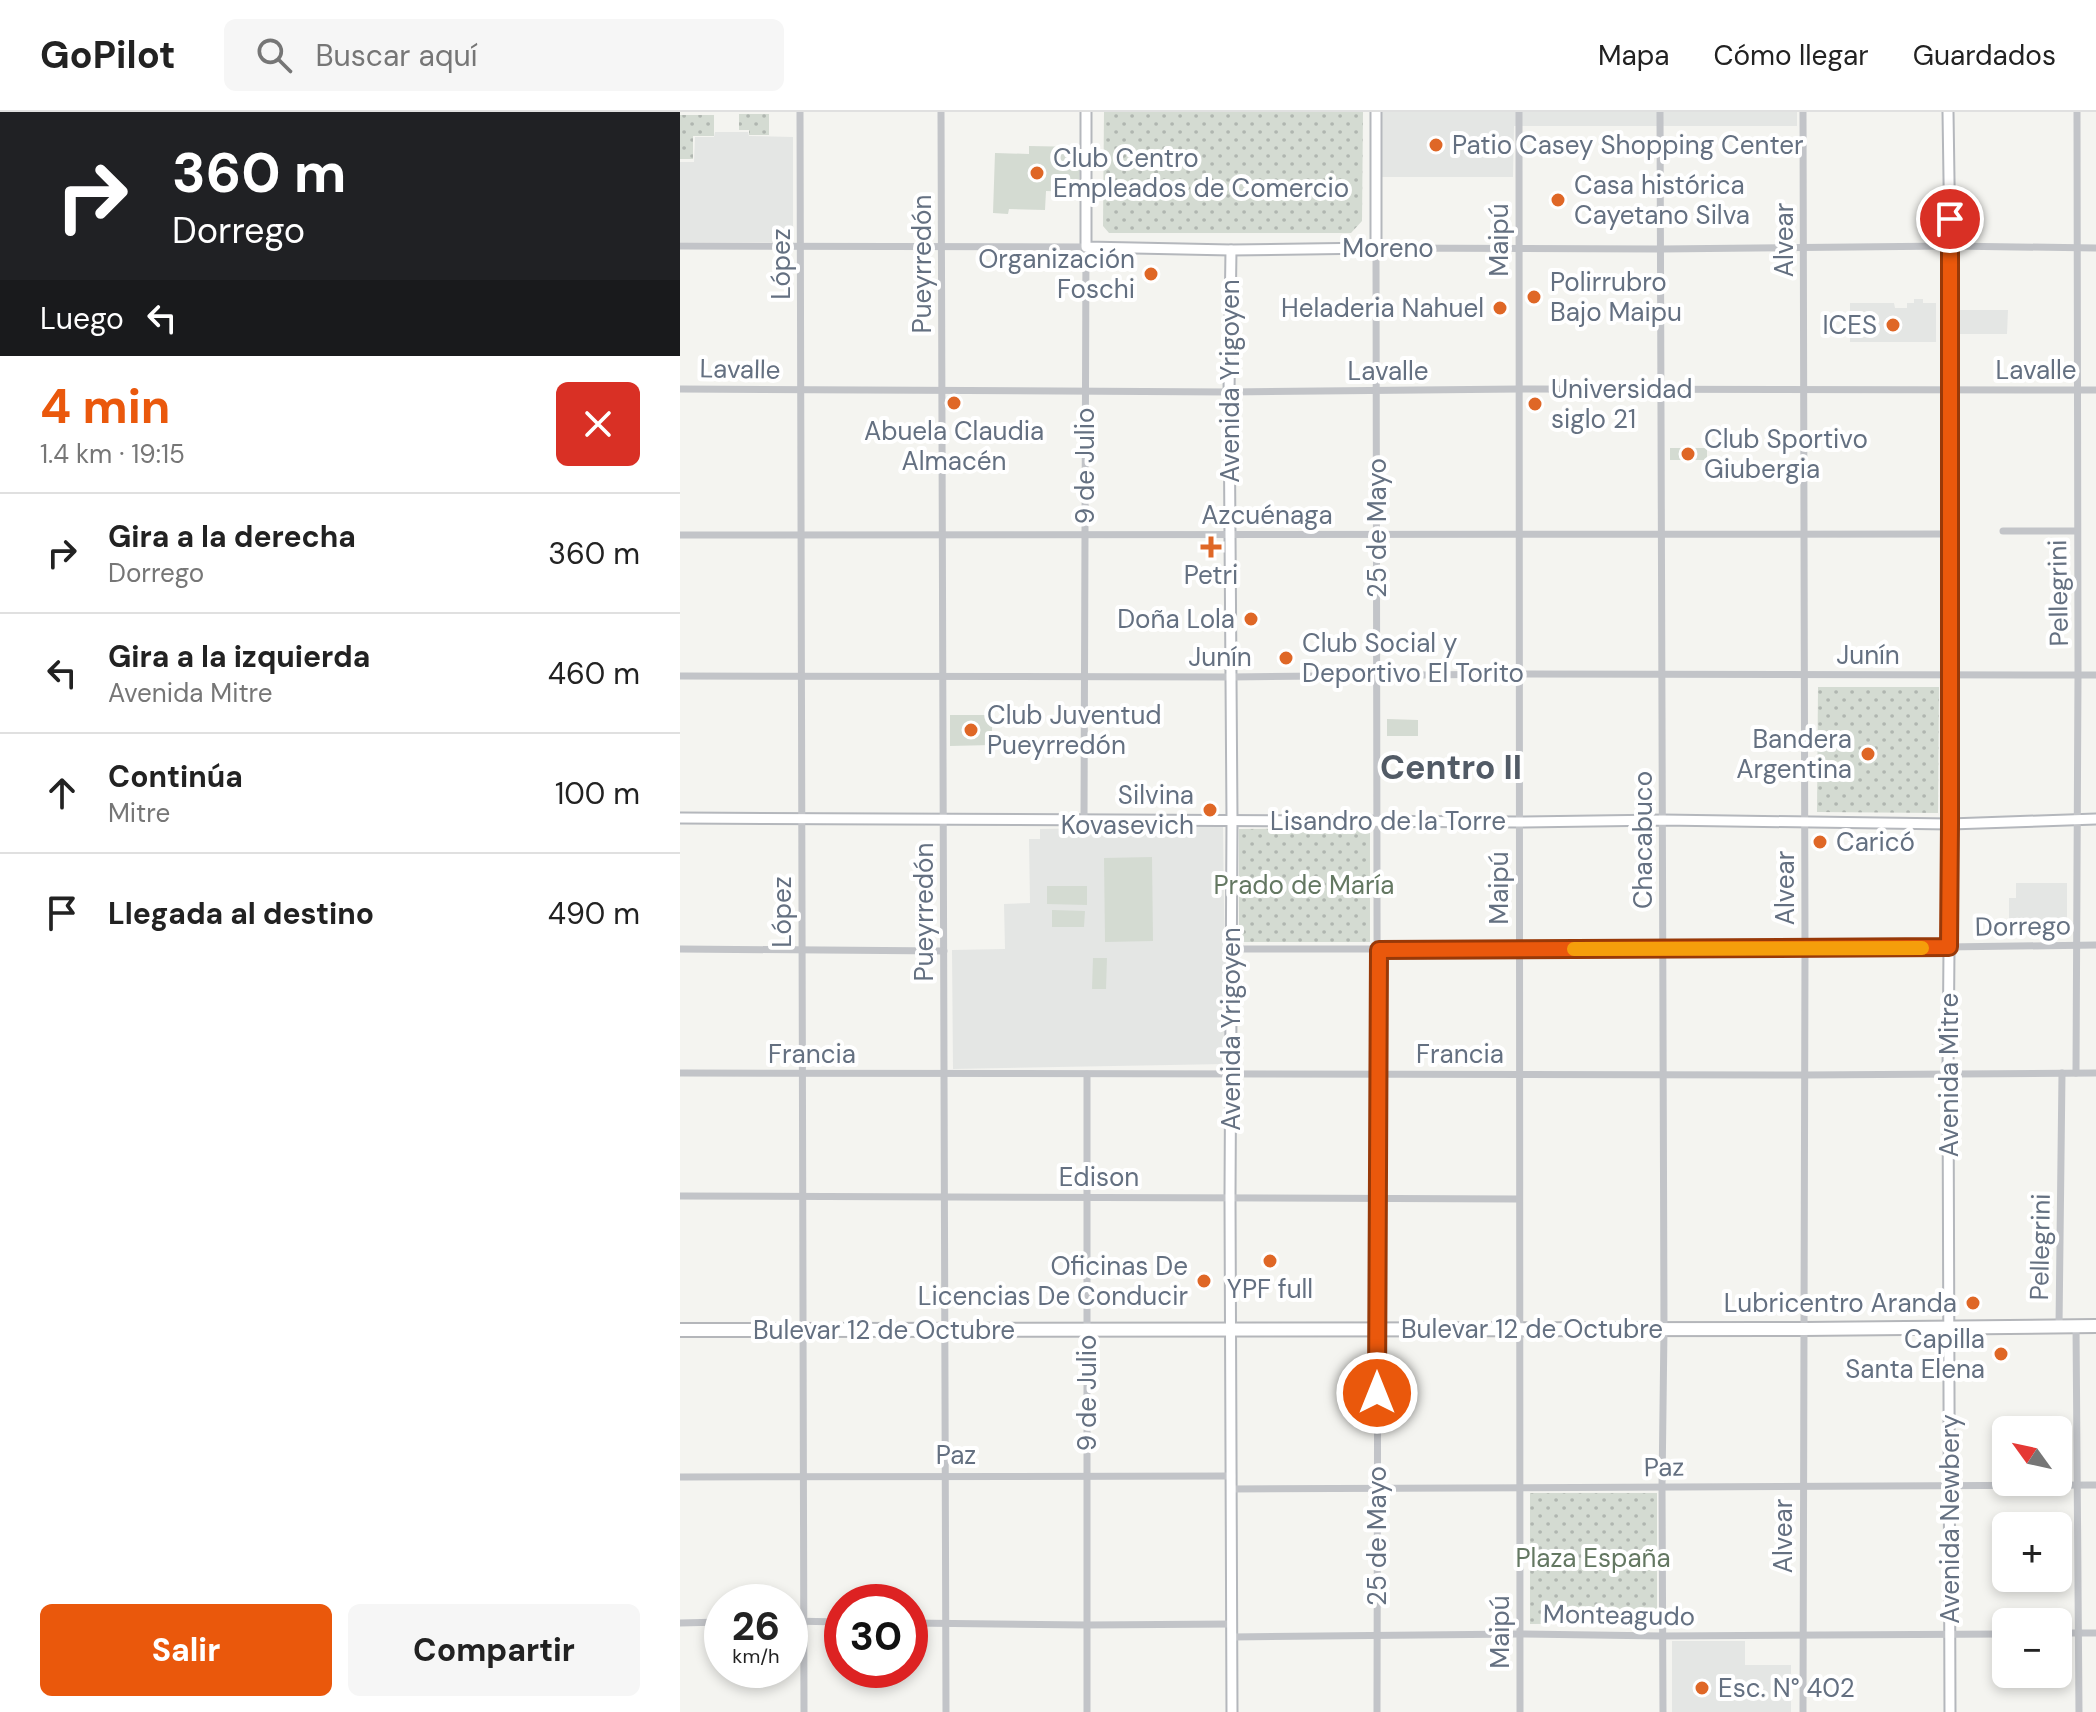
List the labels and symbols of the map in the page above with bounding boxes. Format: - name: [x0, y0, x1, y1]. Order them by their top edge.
- place label: Patio Casey Shopping Center: [1452, 128, 1804, 162]
- marker: Patio Casey Shopping Center: [1427, 136, 1445, 154]
- place label: Club Centro Empleados de Comercio: [1053, 141, 1349, 205]
- marker: Club Centro Empleados de Comercio: [1028, 164, 1046, 182]
- place label: Casa histórica Cayetano Silva: [1574, 168, 1750, 232]
- pin: [1916, 185, 1984, 253]
- marker: Casa histórica Cayetano Silva: [1549, 191, 1567, 209]
- street label: Pueyrredón: [905, 195, 939, 333]
- street label: Maipú: [1482, 203, 1516, 277]
- street label: Alvear: [1767, 203, 1801, 277]
- street label: López: [764, 228, 798, 300]
- street label: Moreno: [1342, 231, 1434, 265]
- place label: Organización Foschi: [978, 242, 1135, 306]
- marker: Organización Foschi: [1142, 265, 1160, 283]
- place label: Polirrubro Bajo Maipu: [1550, 265, 1682, 329]
- street label: Avenida Yrigoyen: [1213, 279, 1247, 483]
- marker: Polirrubro Bajo Maipu: [1525, 288, 1543, 306]
- place label: Heladeria Nahuel: [1281, 291, 1484, 325]
- marker: Heladeria Nahuel: [1491, 299, 1509, 317]
- place label: ICES: [1823, 308, 1877, 342]
- marker: ICES: [1884, 316, 1902, 334]
- street label: Lavalle: [699, 351, 781, 387]
- street label: Lavalle: [1996, 353, 2076, 387]
- street label: Lavalle: [1348, 354, 1428, 388]
- place label: Universidad siglo 21: [1551, 372, 1693, 436]
- marker: Abuela Claudia Almacén: [945, 394, 963, 412]
- marker: Universidad siglo 21: [1526, 395, 1544, 413]
- street label: 9 de Julio: [1068, 408, 1102, 524]
- place label: Abuela Claudia Almacén: [864, 414, 1044, 478]
- place label: Club Sportivo Giubergia: [1704, 422, 1868, 486]
- marker: Club Sportivo Giubergia: [1679, 445, 1697, 463]
- street label: 25 de Mayo: [1360, 458, 1394, 598]
- street label: Azcuénaga: [1201, 498, 1333, 532]
- marker: Petri: [1202, 538, 1220, 556]
- street label: Pellegrini: [2040, 539, 2076, 647]
- place label: Petri: [1184, 558, 1238, 592]
- place label: Doña Lola: [1117, 602, 1235, 636]
- marker: Doña Lola: [1242, 610, 1260, 628]
- place label: Club Social y Deportivo El Torito: [1302, 626, 1524, 690]
- street label: Junín: [1836, 638, 1900, 672]
- street label: Junín: [1188, 640, 1252, 674]
- marker: Club Social y Deportivo El Torito: [1277, 649, 1295, 667]
- place label: Club Juventud Pueyrredón: [987, 698, 1162, 762]
- marker: Club Juventud Pueyrredón: [962, 721, 980, 739]
- place label: Bandera Argentina: [1736, 722, 1852, 786]
- district label: Centro II: [1380, 745, 1522, 790]
- marker: Bandera Argentina: [1859, 745, 1877, 763]
- street label: Chacabuco: [1626, 771, 1660, 909]
- place label: Silvina Kovasevich: [1061, 778, 1194, 842]
- marker: Silvina Kovasevich: [1201, 801, 1219, 819]
- street label: Lisandro de la Torre: [1270, 804, 1506, 838]
- place label: Caricó: [1836, 825, 1915, 859]
- marker: Caricó: [1811, 833, 1829, 851]
- street label: Pueyrredón: [907, 843, 941, 981]
- street label: Maipú: [1482, 851, 1516, 925]
- street label: Alvear: [1768, 851, 1802, 925]
- park label: Prado de María: [1213, 868, 1395, 902]
- street label: López: [765, 876, 799, 948]
- street label: Dorrego: [1975, 908, 2071, 944]
- street label: Avenida Yrigoyen: [1214, 927, 1248, 1131]
- street label: Avenida Mitre: [1932, 993, 1966, 1157]
- street label: Francia: [768, 1037, 856, 1071]
- street label: Francia: [1416, 1037, 1504, 1071]
- street label: Edison: [1059, 1160, 1139, 1194]
- street label: Pellegrini: [2022, 1193, 2058, 1301]
- place label: Oficinas De Licencias De Conducir: [918, 1249, 1188, 1313]
- marker: YPF full: [1261, 1252, 1279, 1270]
- marker: Oficinas De Licencias De Conducir: [1195, 1272, 1213, 1290]
- place label: YPF full: [1227, 1272, 1313, 1306]
- place label: Lubricentro Aranda: [1724, 1286, 1957, 1320]
- marker: Lubricentro Aranda: [1964, 1294, 1982, 1312]
- street label: Bulevar 12 de Octubre: [1401, 1312, 1663, 1346]
- street label: Bulevar 12 de Octubre: [753, 1313, 1015, 1347]
- place label: Capilla Santa Elena: [1845, 1322, 1985, 1386]
- street label: 9 de Julio: [1070, 1335, 1104, 1451]
- marker: Capilla Santa Elena: [1992, 1345, 2010, 1363]
- position arrow: [1335, 1351, 1419, 1435]
- street label: Avenida Newbery: [1933, 1414, 1967, 1624]
- north arrow: [1992, 1416, 2072, 1496]
- street label: Paz: [936, 1438, 976, 1472]
- street label: Paz: [1643, 1450, 1685, 1484]
- street label: 25 de Mayo: [1360, 1466, 1394, 1606]
- street label: Alvear: [1766, 1499, 1800, 1573]
- park label: Plaza España: [1515, 1541, 1671, 1575]
- speed limit sign: 30: [824, 1584, 928, 1688]
- street label: Maipú: [1483, 1595, 1517, 1669]
- street label: Monteagudo: [1543, 1597, 1695, 1633]
- place label: Esc. N° 402: [1718, 1671, 1855, 1705]
- marker: Esc. N° 402: [1693, 1679, 1711, 1697]

